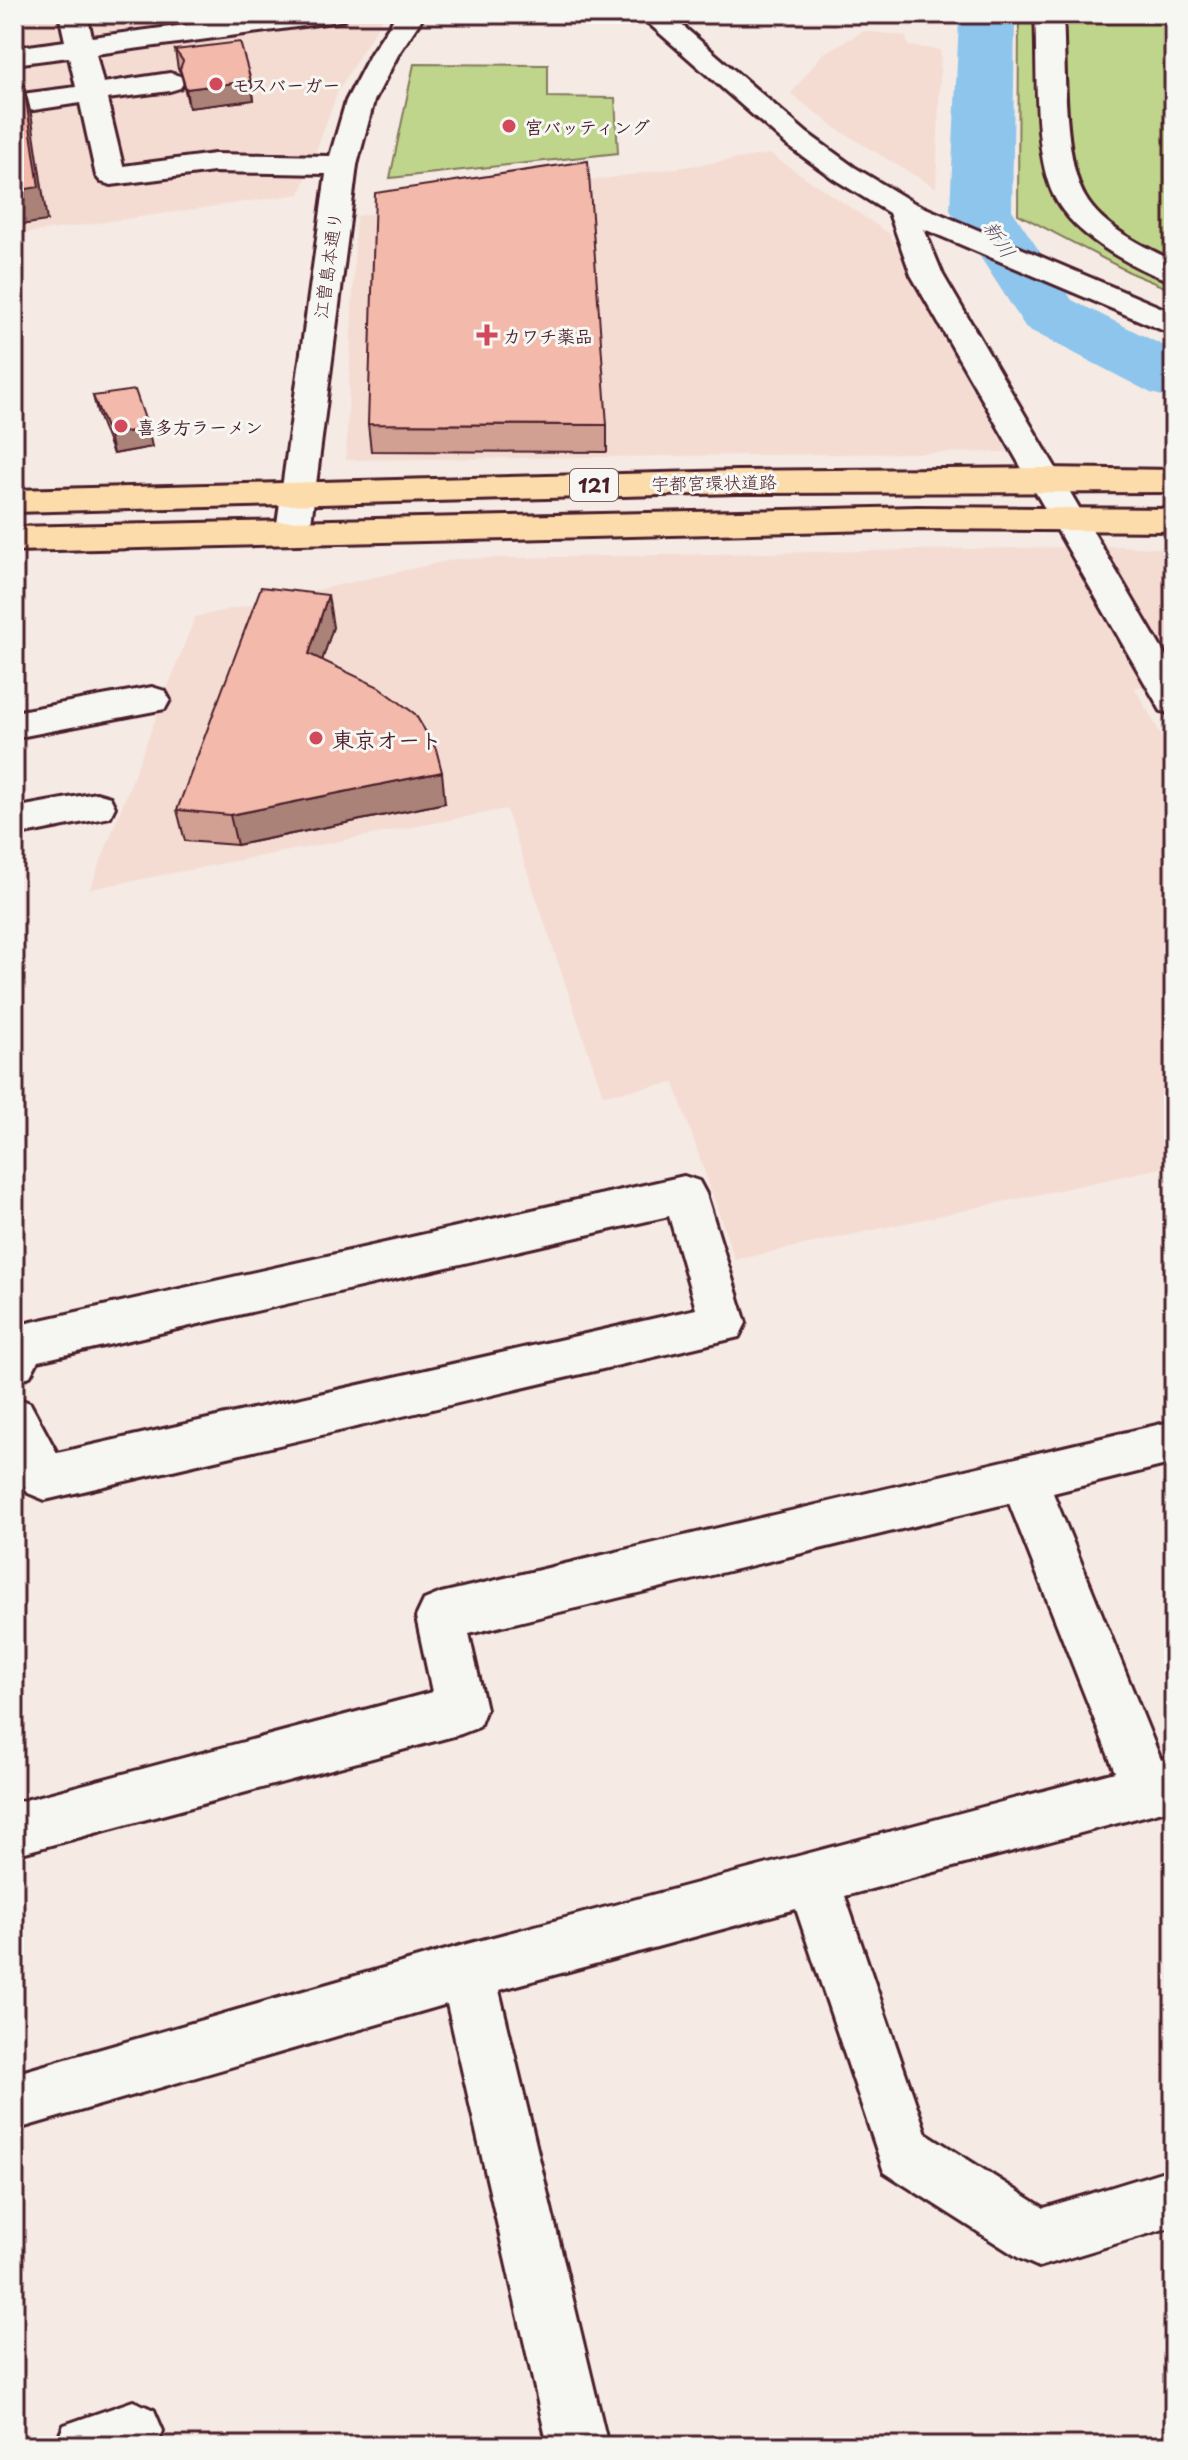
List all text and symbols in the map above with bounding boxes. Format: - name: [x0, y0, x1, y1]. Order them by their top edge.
- place label: モスバーガー: [232, 71, 340, 98]
- marker: モスバーガー: [207, 75, 225, 93]
- place label: 宮バッティング: [525, 113, 650, 140]
- marker: 宮バッティング: [500, 117, 518, 135]
- street label: 江曽島本通り: [306, 210, 348, 320]
- water label: 新川: [977, 214, 1023, 264]
- place label: カワチ薬品: [503, 322, 593, 349]
- marker: カワチ薬品: [478, 326, 496, 344]
- place label: 喜多方ラーメン: [137, 413, 263, 440]
- marker: 喜多方ラーメン: [112, 417, 130, 435]
- street label: 宇都宮環状道路: [651, 467, 777, 497]
- road number: 121: [570, 469, 618, 501]
- place label: 東京オート: [332, 722, 442, 755]
- marker: 東京オート: [307, 729, 325, 747]

